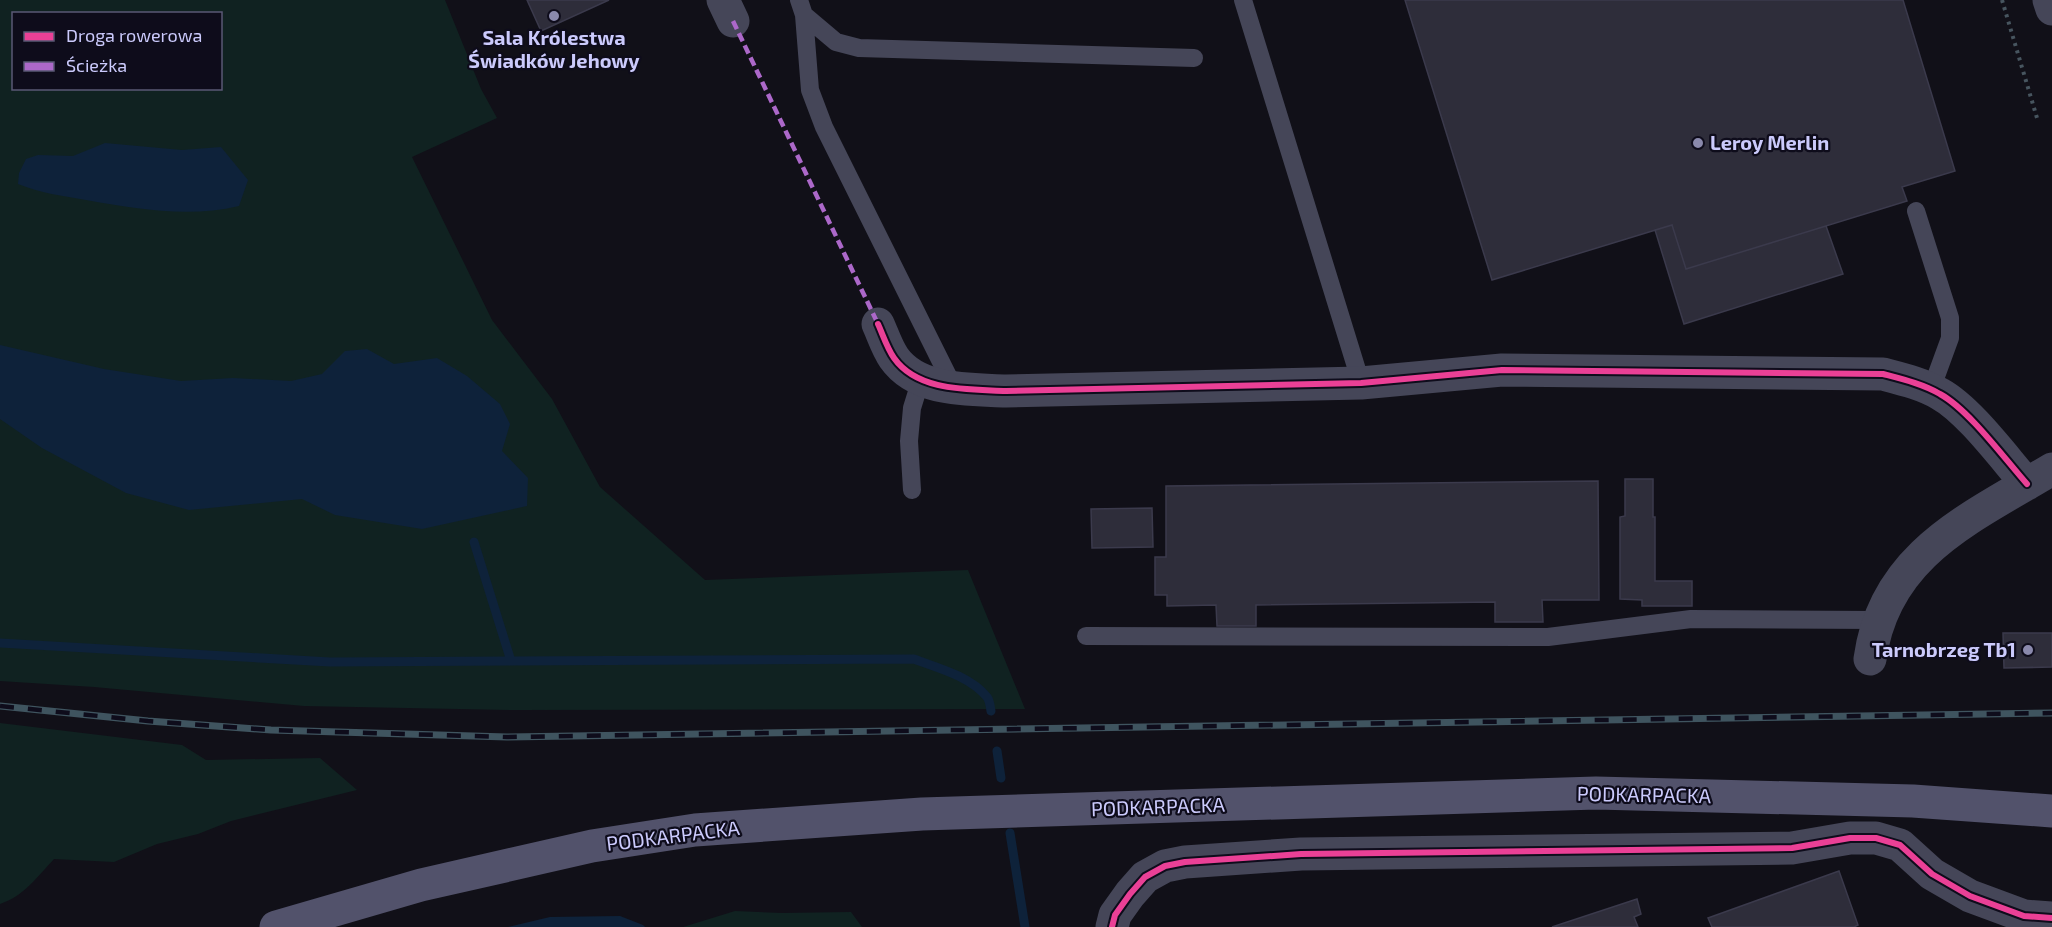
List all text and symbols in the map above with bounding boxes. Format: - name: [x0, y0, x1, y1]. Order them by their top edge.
- marker: Sala Królestwa Świadków Jehowy: [547, 9, 561, 23]
- legend: [12, 12, 222, 90]
- text: Droga rowerowa: [66, 24, 202, 46]
- place label: Sala Królestwa Świadków Jehowy: [468, 25, 640, 73]
- text: Ścieżka: [66, 54, 127, 76]
- place label: Leroy Merlin: [1710, 130, 1829, 155]
- marker: Leroy Merlin: [1691, 136, 1705, 150]
- place label: Tarnobrzeg Tb1: [1872, 637, 2016, 661]
- marker: Tarnobrzeg Tb1: [2021, 643, 2035, 657]
- street label: PODKARPACKA: [1577, 781, 1712, 807]
- street label: PODKARPACKA: [1090, 792, 1226, 820]
- street label: PODKARPACKA: [605, 815, 741, 855]

